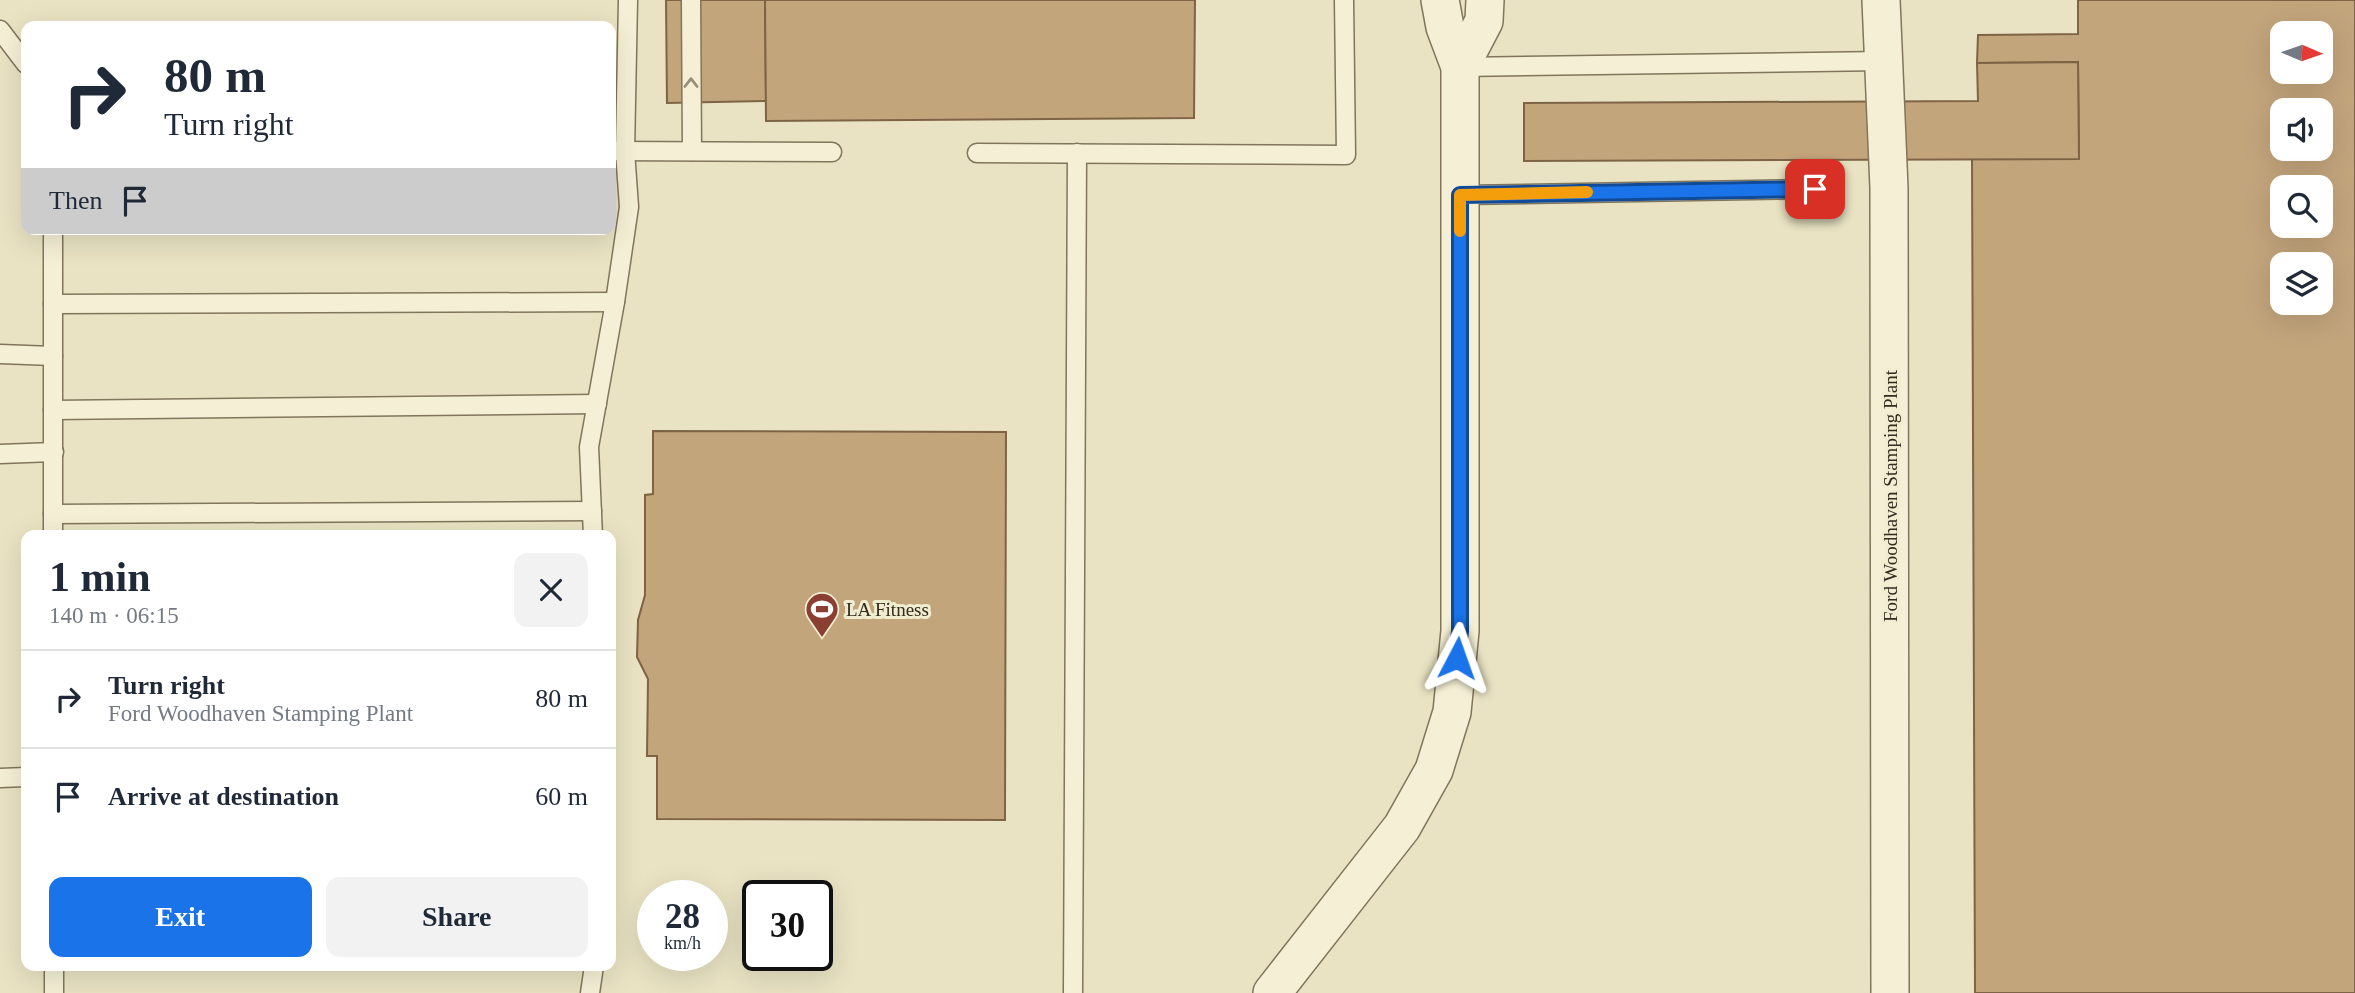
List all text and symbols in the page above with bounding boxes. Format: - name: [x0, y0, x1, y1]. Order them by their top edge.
- north arrow: [2270, 21, 2333, 84]
- map controls: [2270, 21, 2333, 315]
- text: 80 m: [164, 48, 266, 103]
- icon: right: [49, 49, 140, 140]
- one-way arrow: [684, 77, 699, 88]
- button: sound: [2270, 98, 2333, 161]
- text: Turn right: [164, 106, 294, 142]
- pin: [1785, 159, 1845, 219]
- icon: arrive: [1796, 170, 1834, 208]
- button: search: [2270, 175, 2333, 238]
- icon: arrive: [116, 182, 154, 220]
- text: Then: [49, 186, 102, 215]
- button: layers: [2270, 252, 2333, 315]
- street label: Ford Woodhaven Stamping Plant: [1880, 369, 1901, 622]
- button: close: [514, 553, 588, 627]
- text: 1 min: [49, 554, 151, 600]
- sports icon: LA Fitness: [803, 590, 841, 639]
- place label: LA Fitness: [846, 599, 929, 620]
- text: 140 m · 06:15: [49, 603, 179, 628]
- position arrow: [1420, 621, 1494, 695]
- text: Turn right: [108, 671, 225, 700]
- icon: right: [49, 680, 87, 718]
- text: 80 m: [535, 684, 588, 713]
- text: Ford Woodhaven Stamping Plant: [108, 701, 413, 726]
- icon: arrive: [49, 778, 87, 816]
- text: Arrive at destination: [108, 782, 339, 811]
- text: 60 m: [535, 782, 588, 811]
- button: Exit: [49, 877, 312, 957]
- button: Share: [326, 877, 588, 957]
- speed limit sign: 30: [742, 880, 833, 971]
- text: 28: [665, 897, 700, 936]
- text: km/h: [664, 933, 701, 953]

